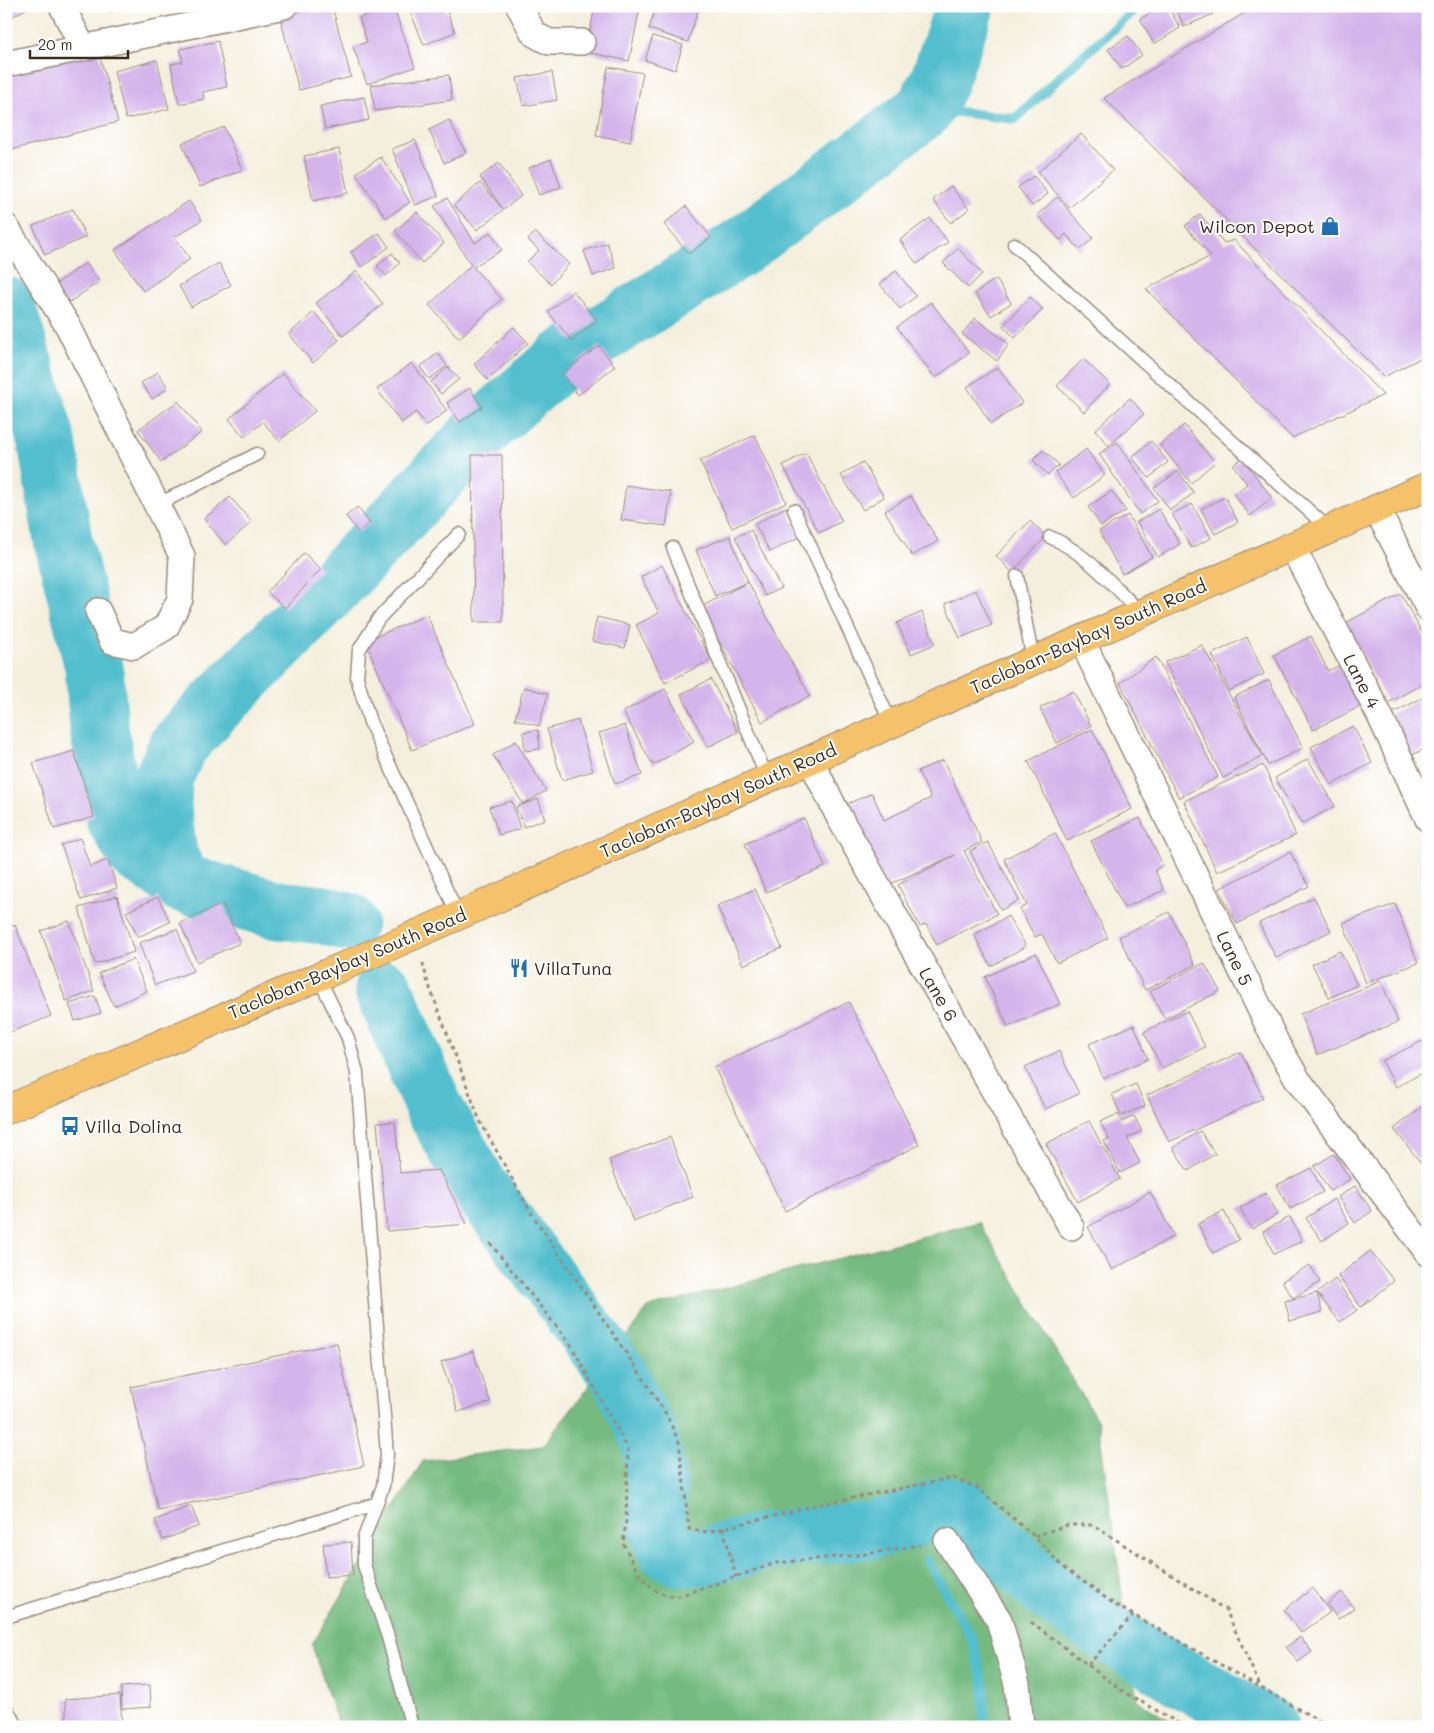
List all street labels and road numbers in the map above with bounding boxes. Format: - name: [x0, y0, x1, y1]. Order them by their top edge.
- street label: Tacloban-Baybay South Road: [966, 573, 1210, 699]
- street label: Lane 4: [1338, 650, 1386, 713]
- street label: Tacloban-Baybay South Road: [596, 737, 840, 863]
- street label: Tacloban-Baybay South Road: [224, 902, 470, 1024]
- street label: Lane 5: [1211, 927, 1259, 989]
- street label: Lane 6: [914, 963, 964, 1025]

